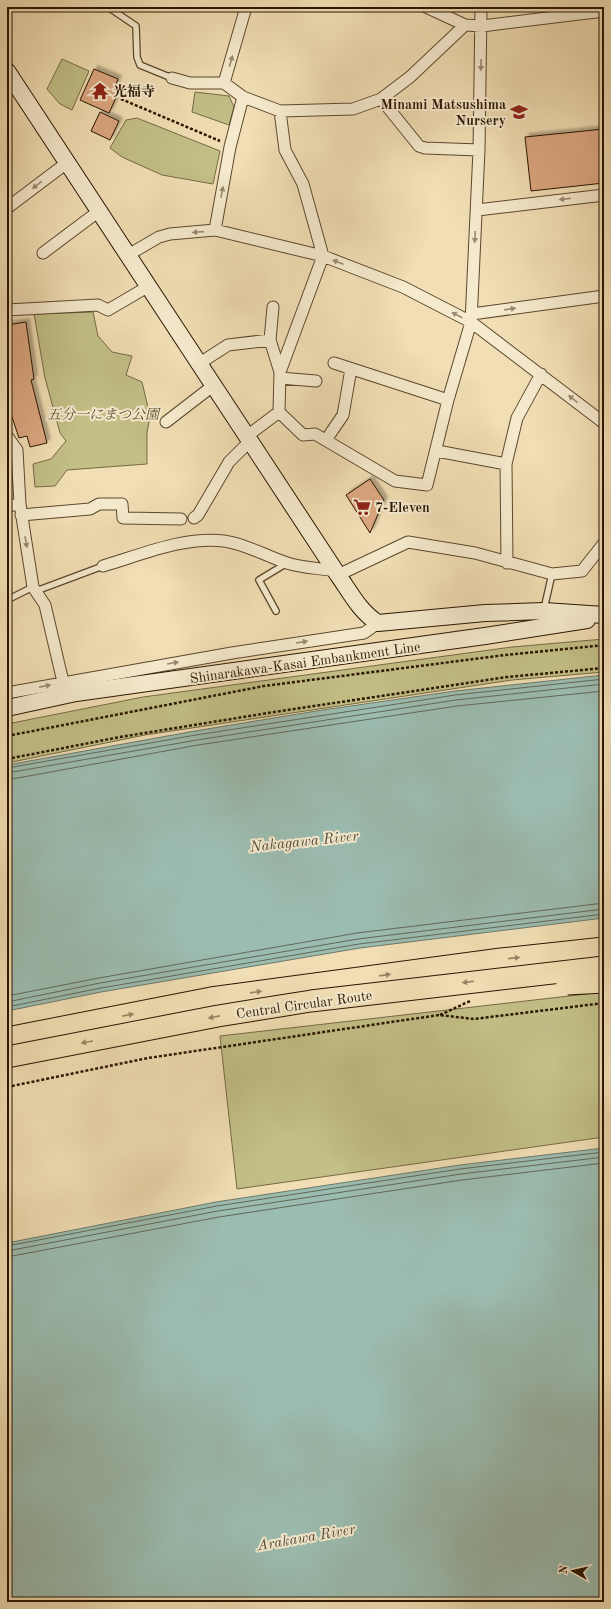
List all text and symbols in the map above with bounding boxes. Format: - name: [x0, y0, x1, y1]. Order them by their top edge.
- one-way arrow: [228, 54, 234, 66]
- one-way arrow: [478, 59, 484, 72]
- temple icon: 光福寺: [90, 81, 110, 101]
- place label: 光福寺: [113, 84, 155, 99]
- place label: Minami Matsushima Nursery: [381, 98, 506, 128]
- school or university icon: Minami Matsushima Nursery: [509, 102, 529, 122]
- one-way arrow: [32, 181, 43, 189]
- one-way arrow: [219, 186, 225, 198]
- one-way arrow: [559, 196, 571, 202]
- one-way arrow: [192, 228, 204, 235]
- one-way arrow: [472, 231, 479, 243]
- one-way arrow: [332, 258, 344, 264]
- one-way arrow: [504, 306, 516, 312]
- one-way arrow: [451, 311, 463, 318]
- one-way arrow: [568, 395, 579, 403]
- park label: 五分一にまつ公園: [47, 407, 161, 422]
- supermarket icon: 7-Eleven: [352, 497, 372, 517]
- place label: 7-Eleven: [375, 501, 430, 515]
- one-way arrow: [23, 536, 29, 548]
- one-way arrow: [296, 639, 308, 645]
- street label: Shinarakawa-Kasai Embankment Line: [189, 640, 421, 686]
- one-way arrow: [167, 660, 179, 666]
- one-way arrow: [39, 682, 51, 688]
- water label: Nakagawa River: [248, 829, 360, 856]
- one-way arrow: [507, 955, 520, 961]
- one-way arrow: [379, 972, 391, 978]
- one-way arrow: [462, 979, 474, 985]
- street label: Central Circular Route: [235, 989, 373, 1021]
- one-way arrow: [250, 989, 262, 995]
- one-way arrow: [122, 1011, 134, 1017]
- one-way arrow: [208, 1014, 220, 1020]
- one-way arrow: [81, 1039, 93, 1045]
- water label: Arakawa River: [255, 1522, 357, 1555]
- north arrow: [553, 1551, 593, 1591]
- text: N: [559, 1564, 571, 1575]

